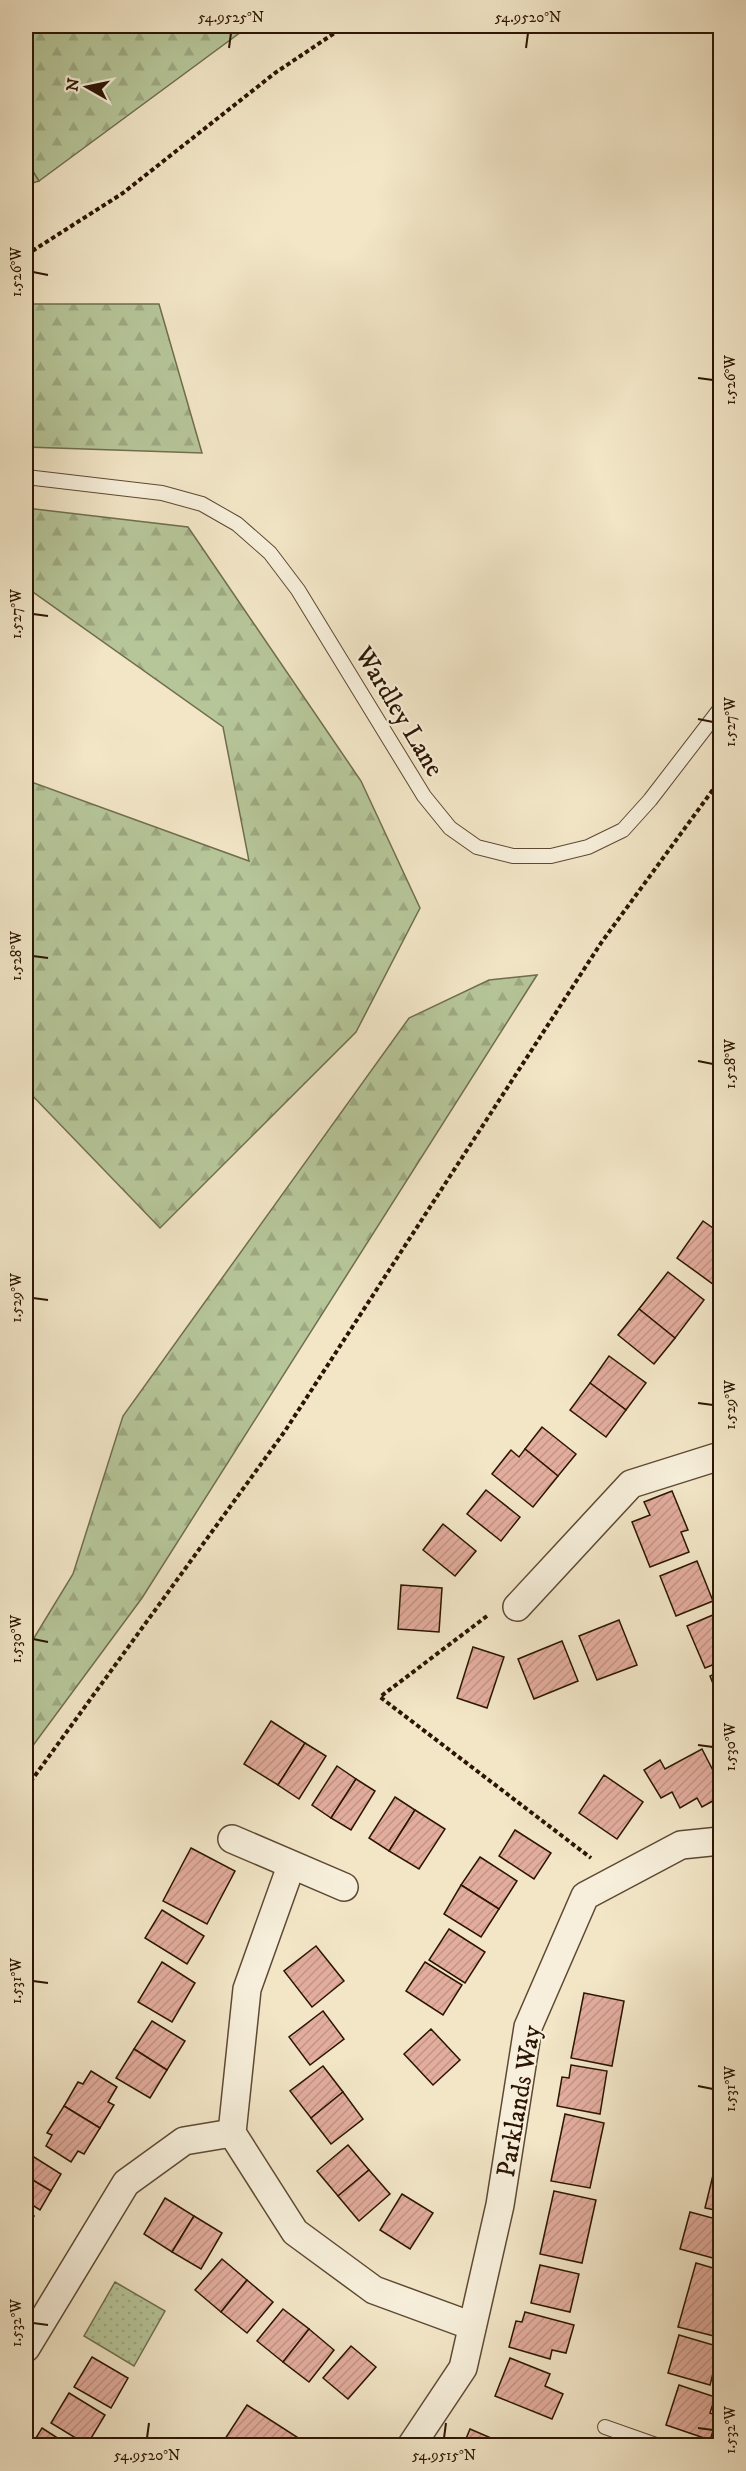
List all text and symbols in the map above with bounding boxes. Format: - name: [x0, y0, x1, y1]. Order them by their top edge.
- text: 54.9525°N: [198, 8, 264, 27]
- text: 54.9520°N: [495, 8, 561, 27]
- north arrow: [57, 57, 117, 117]
- text: N: [62, 77, 84, 93]
- text: 1.526°W: [7, 247, 26, 297]
- text: 1.526°W: [721, 355, 740, 405]
- text: 1.527°W: [7, 589, 26, 639]
- street label: Wardley Lane: [346, 640, 451, 783]
- text: 1.527°W: [721, 697, 740, 747]
- text: 1.528°W: [7, 931, 26, 981]
- text: 1.528°W: [721, 1039, 740, 1089]
- text: 1.529°W: [7, 1273, 26, 1323]
- text: 1.529°W: [721, 1380, 740, 1430]
- text: 1.530°W: [7, 1614, 26, 1663]
- text: 1.530°W: [721, 1722, 740, 1771]
- text: 1.531°W: [7, 1958, 26, 2004]
- street label: Parklands Way: [490, 2022, 549, 2180]
- text: 1.531°W: [721, 2066, 740, 2112]
- text: 1.532°W: [7, 2299, 26, 2347]
- text: 1.532°W: [721, 2406, 740, 2454]
- text: 54.9520°N: [114, 2446, 180, 2465]
- text: 54.9515°N: [412, 2446, 476, 2465]

